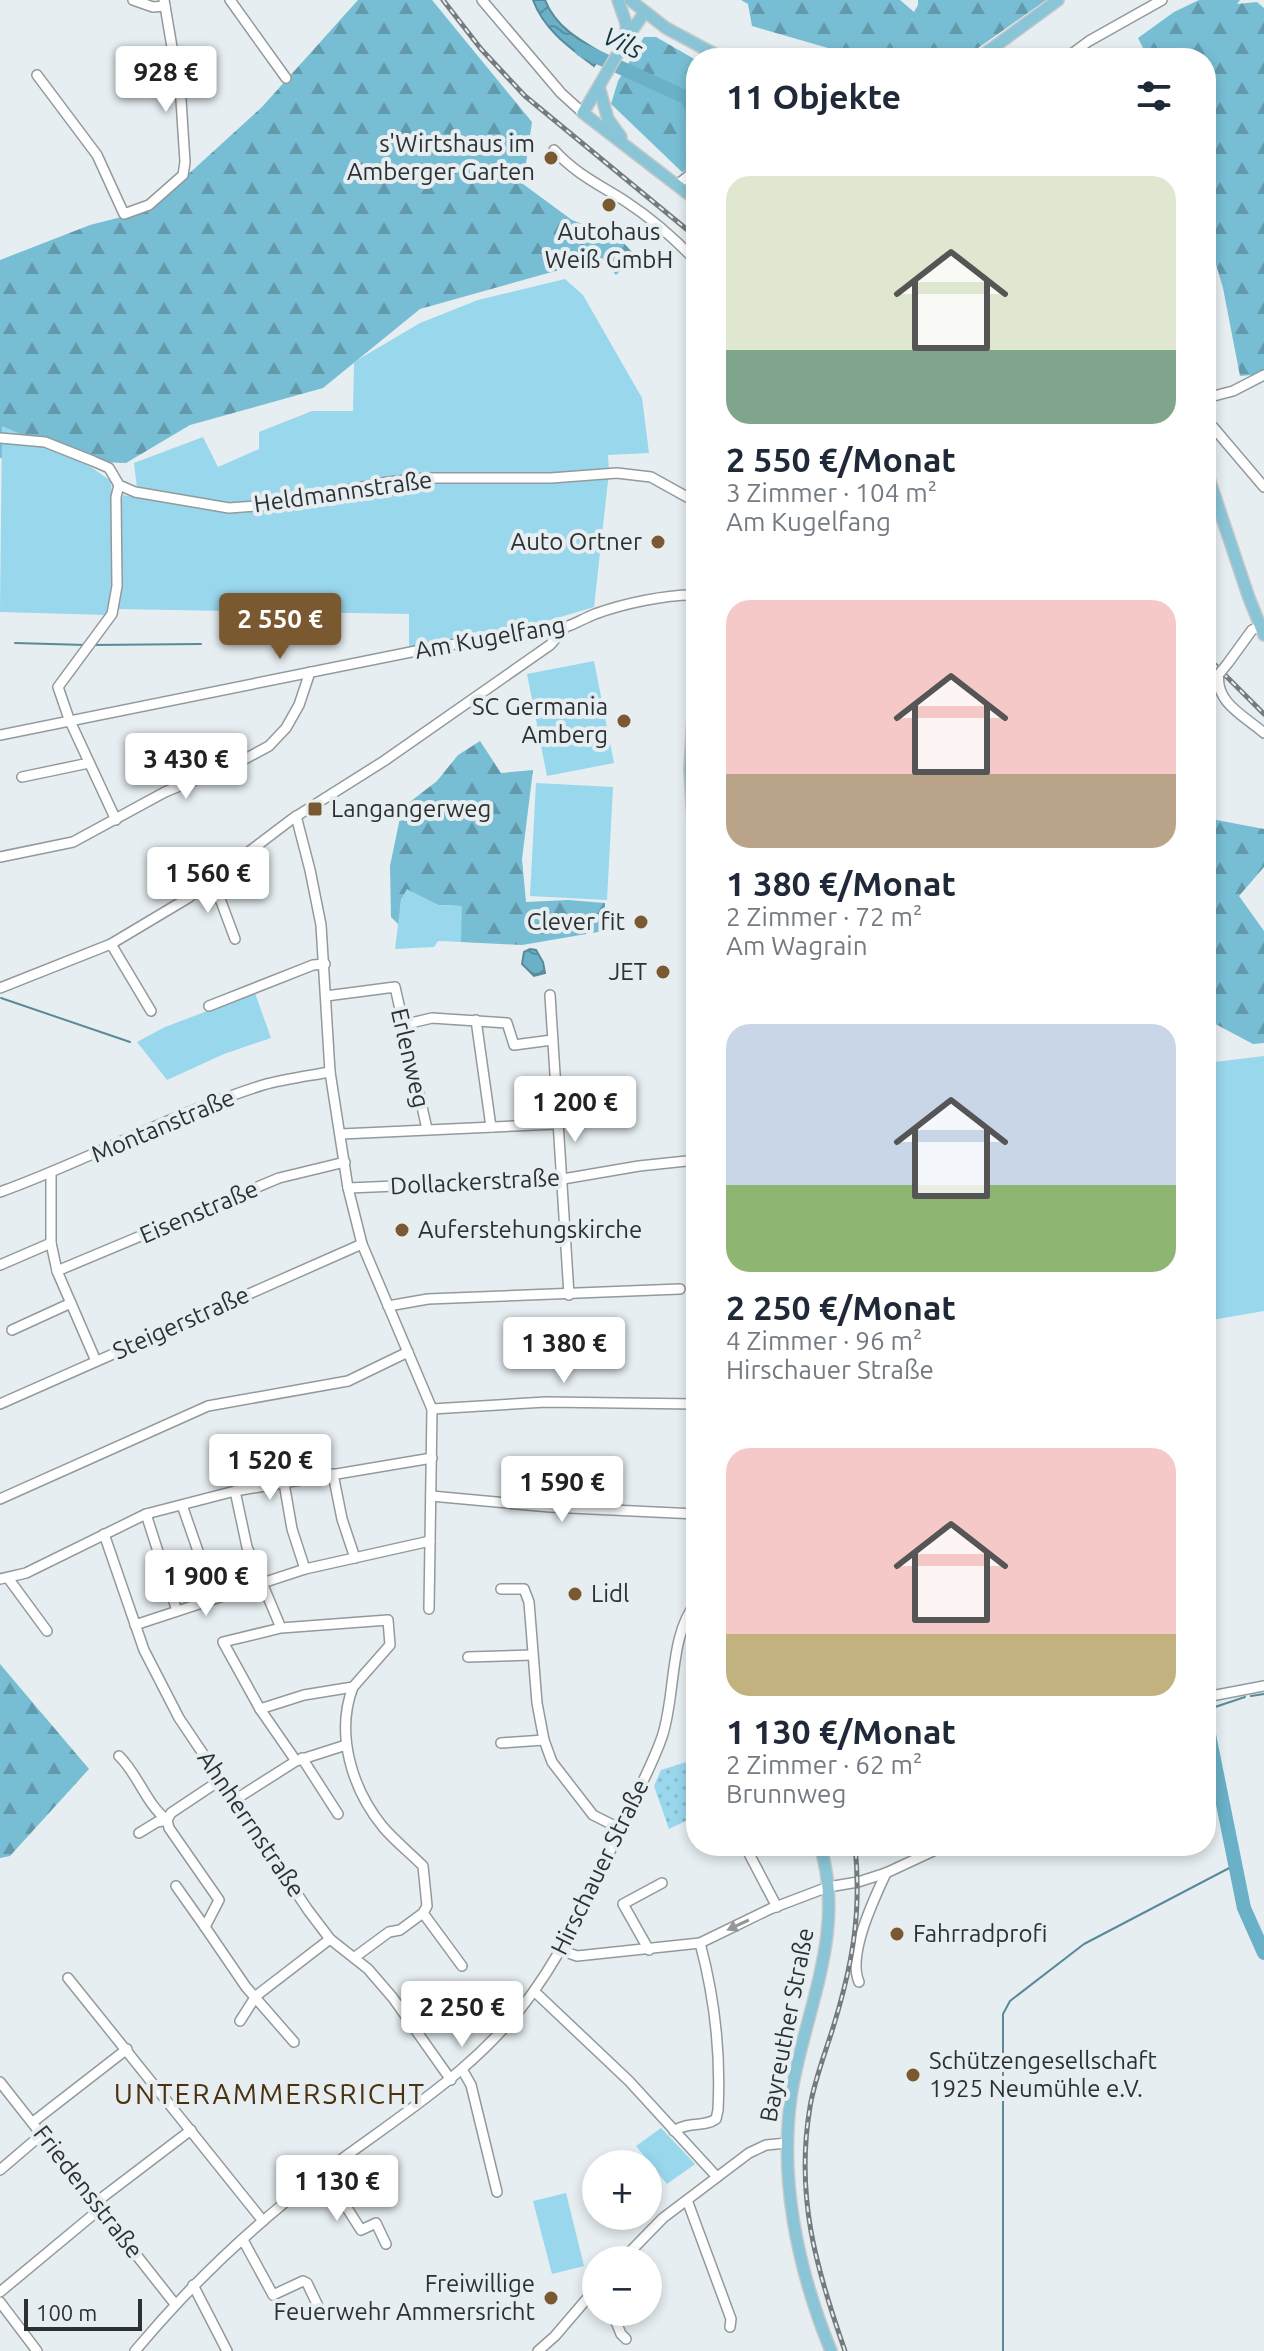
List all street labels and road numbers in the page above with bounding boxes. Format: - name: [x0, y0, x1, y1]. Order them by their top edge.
- street label: Heldmannstraße: [252, 466, 434, 517]
- street label: Am Kugelfang: [413, 611, 567, 664]
- street label: Erlenweg: [386, 1005, 435, 1110]
- street label: Montanstraße: [87, 1083, 238, 1168]
- street label: Dollackerstraße: [389, 1164, 561, 1199]
- street label: Eisenstraße: [136, 1175, 262, 1249]
- street label: Steigerstraße: [109, 1280, 253, 1365]
- street label: Ahnherrnstraße: [192, 1745, 310, 1902]
- street label: Hirschauer Straße: [545, 1775, 654, 1959]
- street label: Bayreuther Straße: [754, 1926, 819, 2124]
- street label: Friedensstraße: [28, 2120, 149, 2263]

